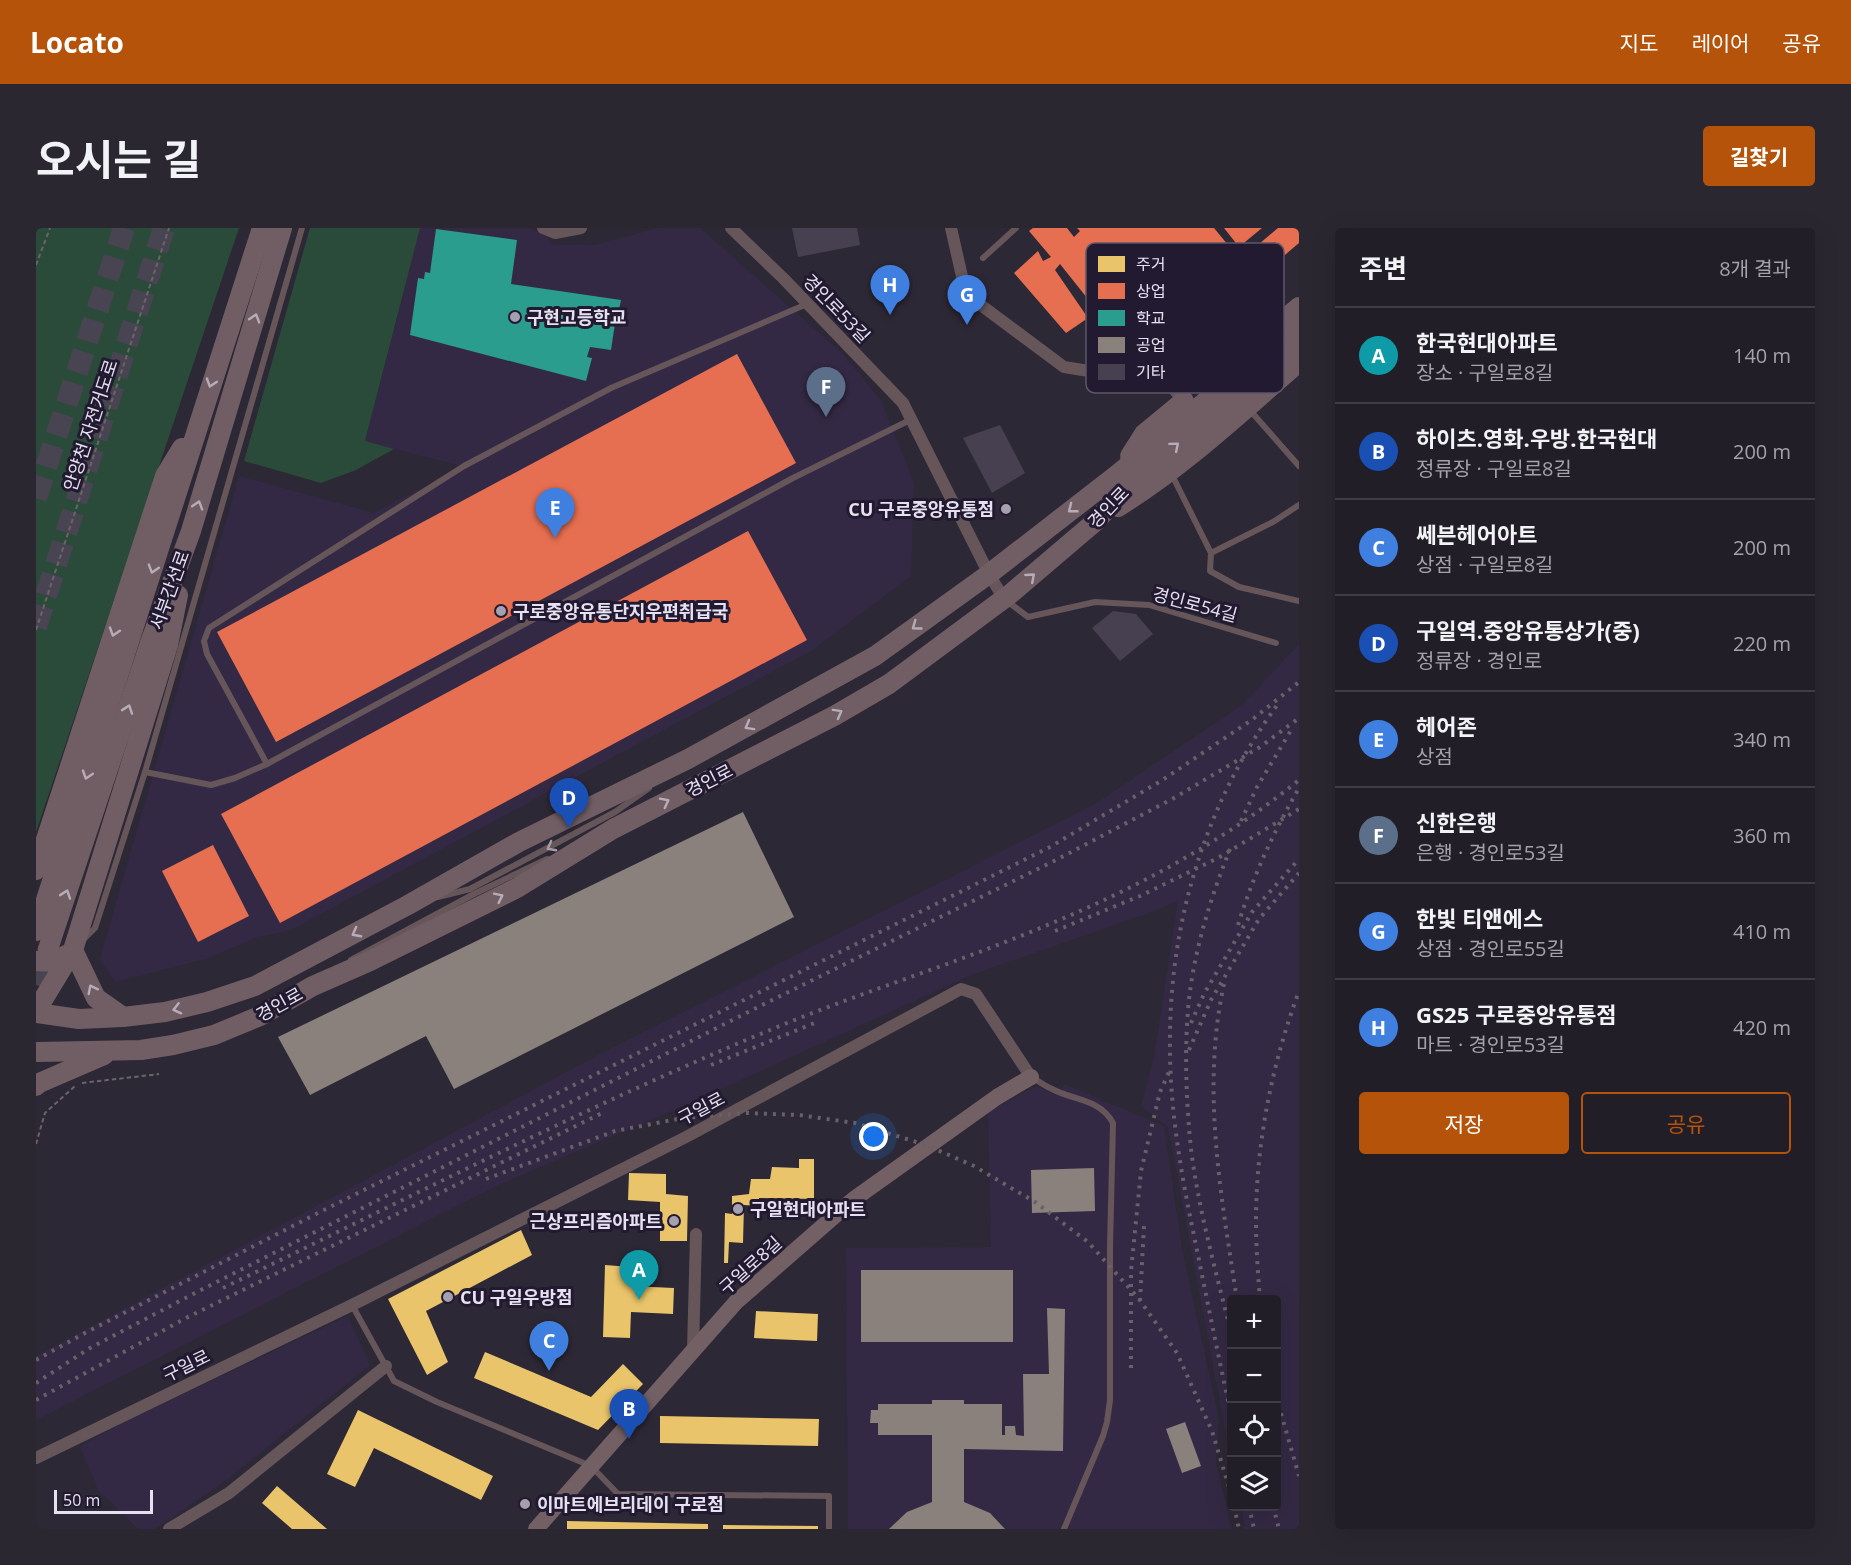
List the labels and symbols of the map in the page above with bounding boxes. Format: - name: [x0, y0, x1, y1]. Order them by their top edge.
- legend: [1086, 243, 1284, 393]
- text: 주거: [1136, 253, 1165, 275]
- pin: H: [870, 266, 910, 315]
- street label: 경인로53길: [798, 268, 876, 348]
- pin: G: [948, 276, 986, 325]
- text: 상업: [1136, 280, 1165, 302]
- place label: 구현고등학교: [527, 305, 626, 329]
- text: 학교: [1136, 307, 1165, 329]
- marker: 구현고등학교: [508, 310, 522, 324]
- one-way arrow: [248, 313, 260, 324]
- text: 공업: [1136, 334, 1165, 356]
- street label: 안양천 자전거도로: [57, 356, 123, 494]
- text: 기타: [1136, 361, 1166, 383]
- pin: F: [806, 368, 846, 417]
- one-way arrow: [206, 377, 218, 388]
- one-way arrow: [1168, 442, 1179, 453]
- street label: 경인로: [1082, 481, 1134, 533]
- pin: E: [536, 488, 574, 538]
- place label: CU 구로중앙유통점: [848, 497, 994, 521]
- one-way arrow: [191, 500, 204, 511]
- marker: CU 구로중앙유통점: [999, 502, 1013, 516]
- one-way arrow: [1068, 502, 1079, 513]
- street label: 서부간선로: [144, 547, 194, 633]
- one-way arrow: [148, 563, 160, 574]
- one-way arrow: [1024, 573, 1035, 584]
- street label: 경인로54길: [1150, 581, 1240, 627]
- place label: 구로중앙유통단지우편취급국: [513, 599, 728, 623]
- marker: 구로중앙유통단지우편취급국: [494, 604, 508, 618]
- one-way arrow: [912, 619, 923, 630]
- one-way arrow: [109, 626, 121, 637]
- one-way arrow: [121, 704, 134, 715]
- one-way arrow: [832, 709, 842, 721]
- one-way arrow: [745, 719, 755, 730]
- street label: 경인로: [681, 758, 737, 802]
- one-way arrow: [82, 769, 94, 780]
- pin: D: [550, 778, 588, 828]
- one-way arrow: [658, 798, 669, 810]
- one-way arrow: [546, 840, 557, 851]
- one-way arrow: [59, 889, 72, 900]
- one-way arrow: [492, 893, 503, 905]
- one-way arrow: [352, 926, 362, 937]
- street label: 경인로: [251, 981, 307, 1027]
- one-way arrow: [88, 985, 99, 995]
- one-way arrow: [173, 1002, 183, 1015]
- street label: 구일로: [673, 1086, 729, 1130]
- your location: [859, 1122, 888, 1151]
- place label: 구일현대아파트: [750, 1197, 866, 1221]
- marker: 구일현대아파트: [731, 1202, 745, 1216]
- place label: 근상프리즘아파트: [530, 1209, 662, 1233]
- marker: 근상프리즘아파트: [667, 1214, 681, 1228]
- street label: 구일로8길: [714, 1230, 786, 1300]
- pin: A: [620, 1250, 658, 1300]
- place label: CU 구일우방점: [460, 1285, 573, 1309]
- marker: CU 구일우방점: [441, 1290, 455, 1304]
- pin: C: [530, 1322, 568, 1371]
- street label: 구일로: [158, 1343, 214, 1387]
- pin: B: [610, 1390, 648, 1439]
- scale bar: [54, 1487, 153, 1514]
- place label: 이마트에브리데이 구로점: [537, 1492, 724, 1516]
- marker: 이마트에브리데이 구로점: [518, 1497, 532, 1511]

